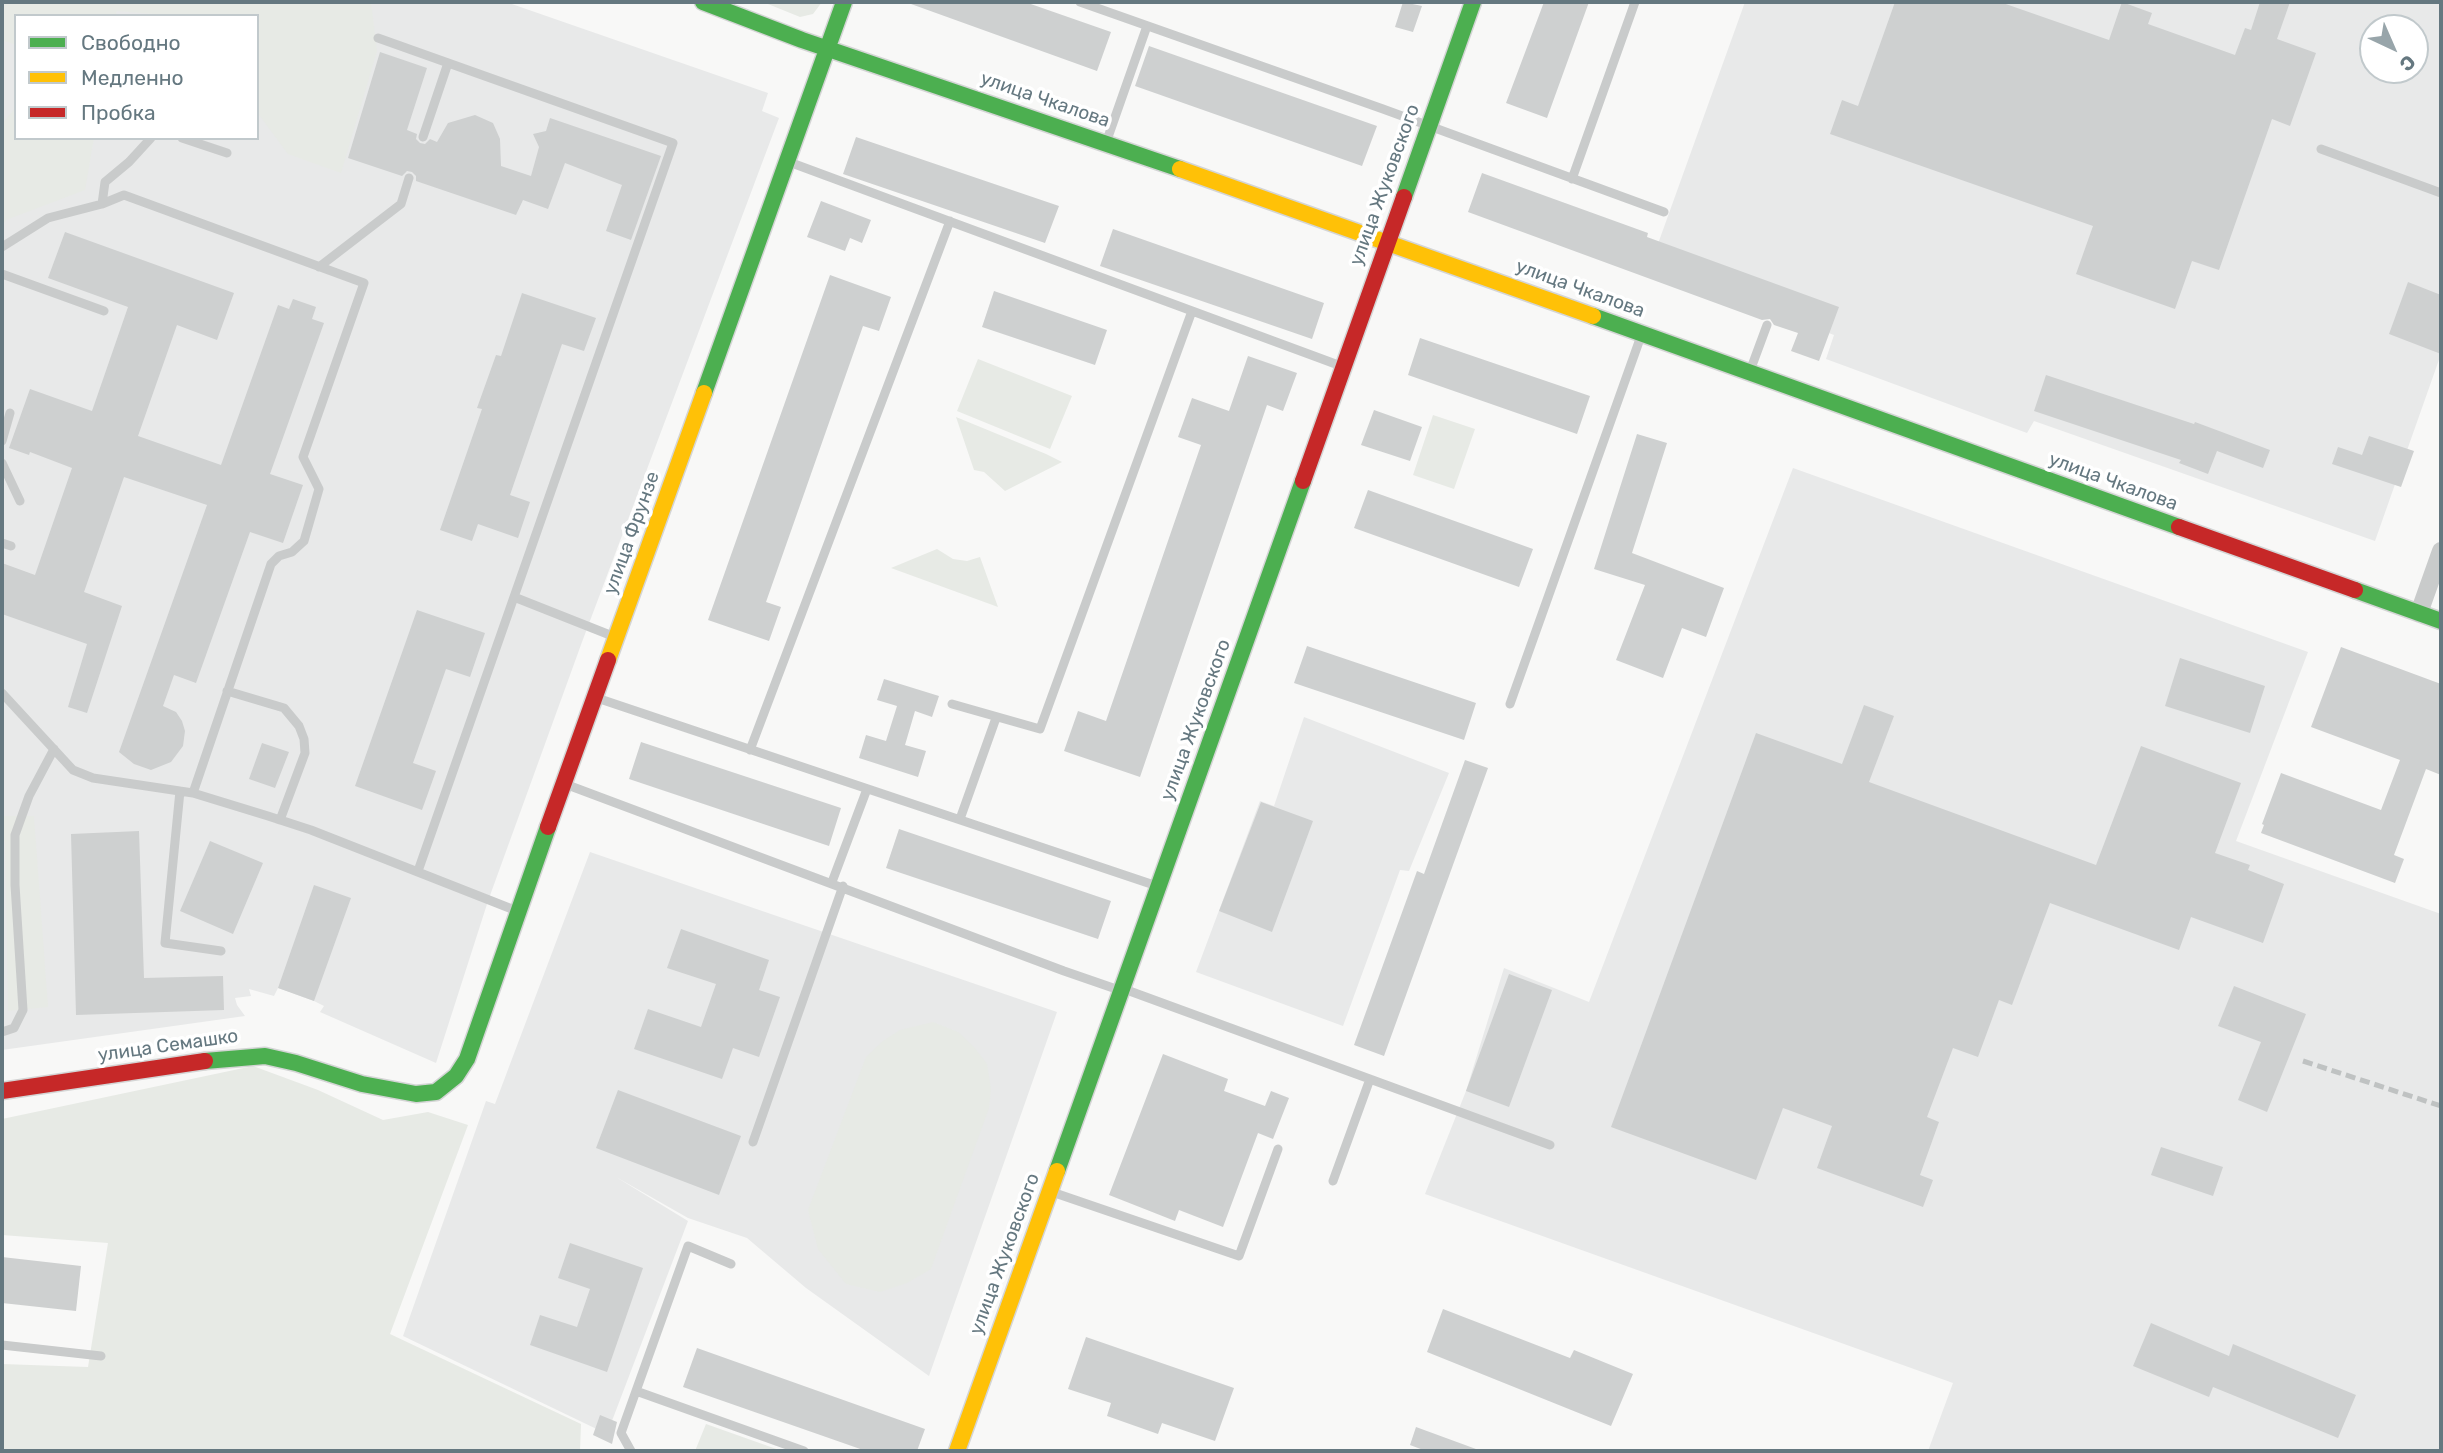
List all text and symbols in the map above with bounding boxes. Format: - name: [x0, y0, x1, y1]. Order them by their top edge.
- legend: [14, 14, 259, 140]
- north arrow: [2359, 14, 2429, 84]
- text: Свободно: [81, 30, 181, 55]
- text: С: [2395, 50, 2420, 76]
- text: Медленно: [81, 65, 184, 90]
- street label: улица Чкалова: [977, 67, 1113, 133]
- text: Пробка: [81, 100, 156, 125]
- street label: улица Жуковского: [1345, 101, 1425, 269]
- street label: улица Чкалова: [1512, 255, 1648, 323]
- street label: улица Чкалова: [2045, 448, 2181, 516]
- street label: улица Фрунзе: [599, 469, 665, 597]
- street label: улица Жуковского: [1156, 636, 1236, 804]
- street label: улица Семашко: [96, 1025, 240, 1067]
- street label: улица Жуковского: [965, 1170, 1045, 1338]

